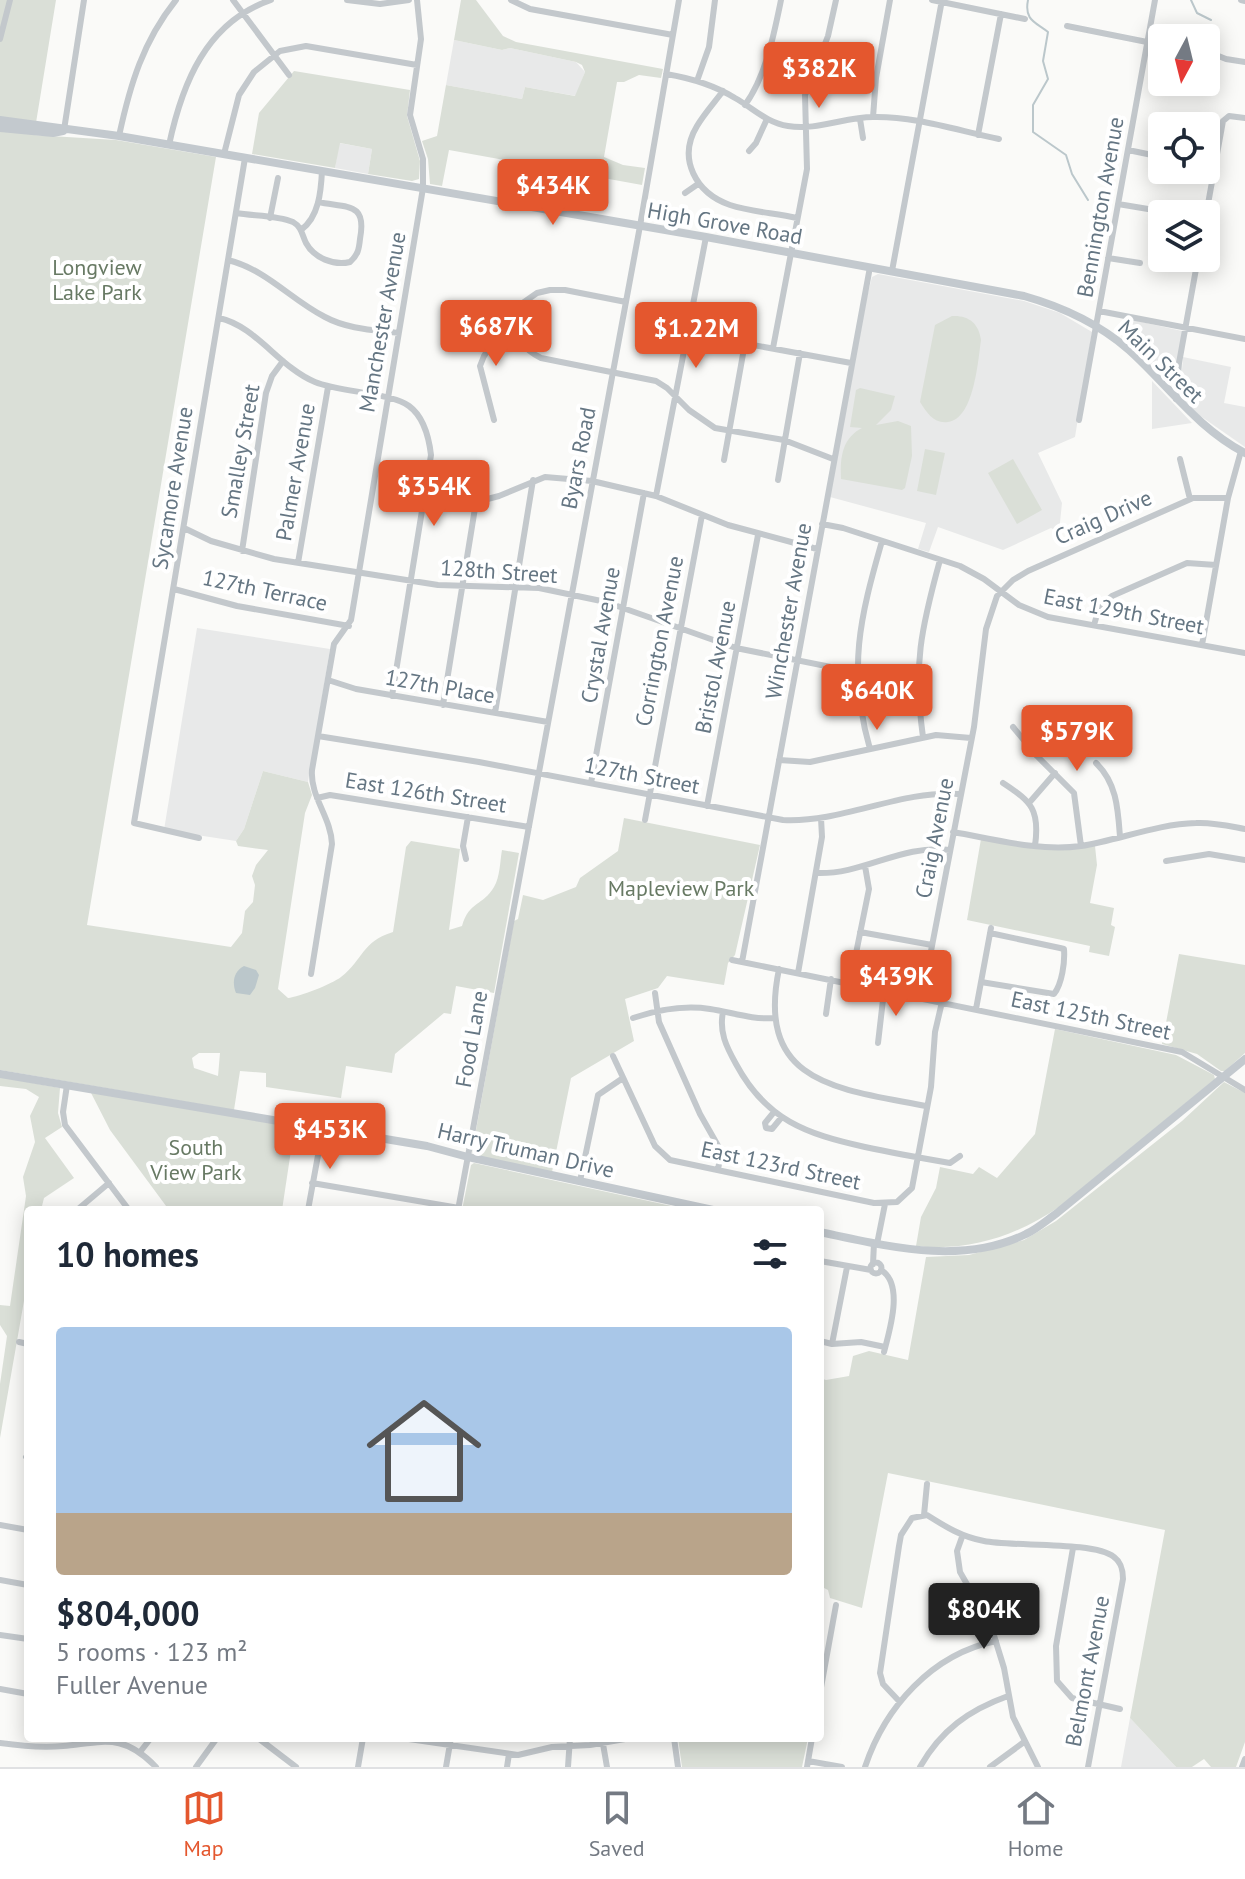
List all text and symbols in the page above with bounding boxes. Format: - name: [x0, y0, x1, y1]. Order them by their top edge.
- north arrow: [1148, 24, 1220, 96]
- map controls: [1148, 24, 1220, 272]
- pin: $382K: [763, 42, 875, 110]
- text: $382K: [781, 51, 857, 84]
- button: locate: [1148, 112, 1220, 184]
- street label: Bennington Avenue: [1070, 115, 1130, 299]
- pin: $434K: [497, 159, 609, 227]
- text: $434K: [515, 168, 591, 201]
- street label: High Grove Road: [645, 196, 805, 250]
- button: layers: [1148, 200, 1220, 272]
- street label: Manchester Avenue: [352, 230, 412, 414]
- park label: Longview Lake Park: [52, 253, 142, 306]
- pin: $687K: [440, 300, 552, 368]
- pin: $1.22M: [631, 302, 761, 370]
- text: $687K: [458, 309, 534, 342]
- text: $1.22M: [653, 311, 739, 344]
- street label: Main Street: [1112, 313, 1210, 409]
- street label: Smalley Street: [214, 381, 266, 520]
- street label: Palmer Avenue: [269, 401, 321, 543]
- street label: Sycamore Avenue: [145, 404, 199, 572]
- street label: Byars Road: [554, 405, 602, 511]
- pin: $354K: [378, 460, 490, 528]
- text: $354K: [396, 469, 472, 502]
- street label: Craig Drive: [1050, 483, 1156, 551]
- street label: Winchester Avenue: [759, 521, 817, 701]
- street label: 128th Street: [439, 553, 559, 589]
- street label: Corrington Avenue: [629, 553, 689, 729]
- street label: 127th Terrace: [200, 563, 330, 617]
- street label: Crystal Avenue: [574, 565, 626, 705]
- street label: East 129th Street: [1041, 582, 1207, 640]
- street label: Bristol Avenue: [688, 598, 742, 736]
- street label: 127th Place: [383, 663, 497, 709]
- pin: $640K: [821, 664, 933, 732]
- text: $640K: [839, 673, 915, 706]
- pin: $579K: [1021, 705, 1133, 773]
- text: $579K: [1039, 714, 1115, 747]
- street label: 127th Street: [582, 750, 703, 800]
- street label: East 126th Street: [343, 765, 509, 819]
- street label: Craig Avenue: [909, 775, 959, 901]
- park label: Mapleview Park: [608, 874, 755, 902]
- pin: $439K: [840, 950, 952, 1018]
- text: $439K: [858, 959, 934, 992]
- street label: East 125th Street: [1008, 984, 1174, 1046]
- street label: Food Lane: [449, 988, 493, 1090]
- pin: $453K: [274, 1103, 386, 1171]
- text: $453K: [292, 1112, 368, 1145]
- street label: Harry Truman Drive: [435, 1116, 617, 1184]
- park label: South View Park: [149, 1133, 242, 1186]
- street label: East 123rd Street: [699, 1134, 864, 1196]
- text: 10 homes: [56, 1232, 199, 1276]
- icon: filters: [748, 1232, 792, 1276]
- icon: home: [352, 1379, 496, 1523]
- pin: $804K: [928, 1583, 1040, 1651]
- text: $804,000: [56, 1591, 200, 1635]
- text: $804K: [946, 1592, 1022, 1625]
- street label: Belmont Avenue: [1059, 1593, 1115, 1749]
- text: 5 rooms · 123 m²: [56, 1635, 248, 1668]
- text: Fuller Avenue: [56, 1668, 208, 1701]
- tab: Map: [182, 1786, 226, 1862]
- tab: Saved: [589, 1786, 645, 1862]
- tab: Home: [1008, 1786, 1063, 1862]

